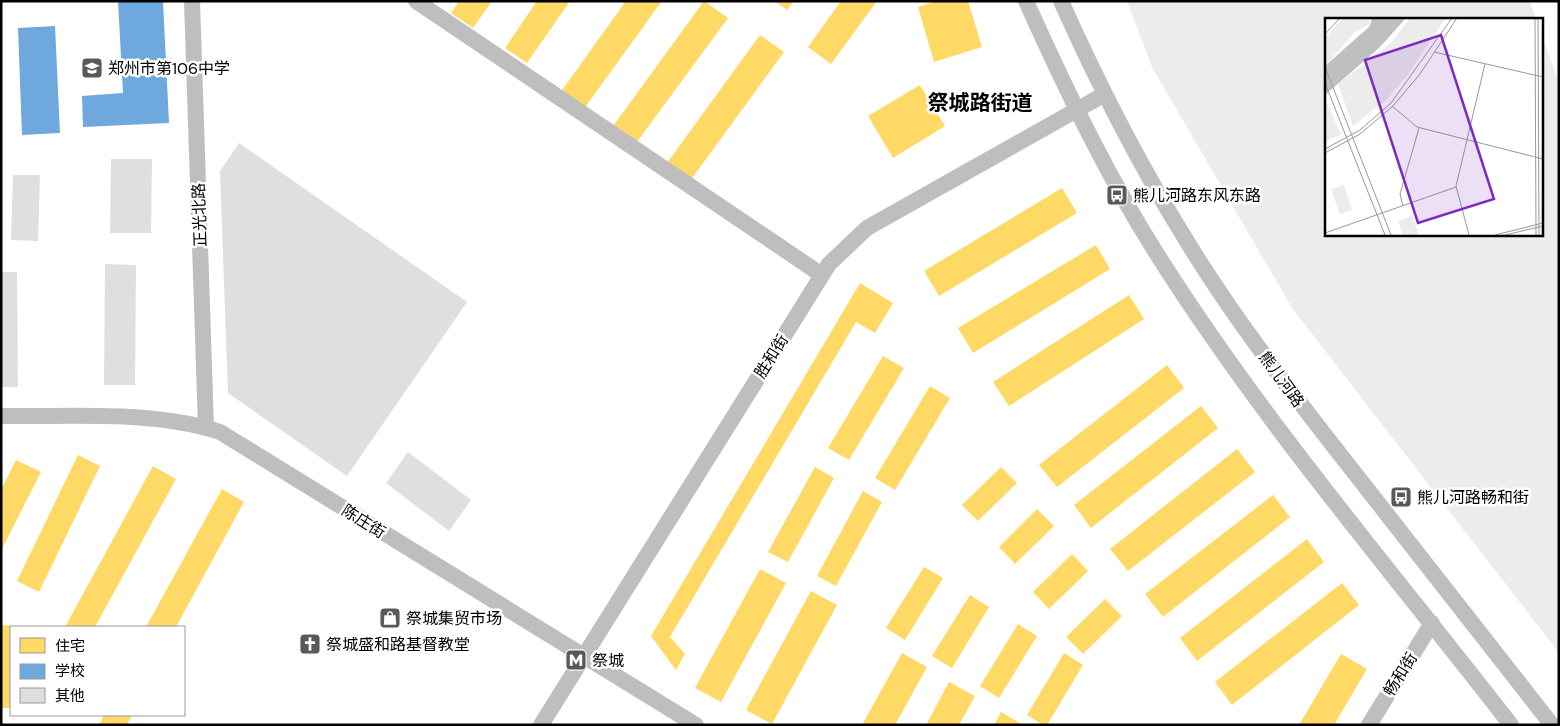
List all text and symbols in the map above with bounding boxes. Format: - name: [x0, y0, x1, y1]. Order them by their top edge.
- inset map: [1325, 18, 1542, 235]
- school or university icon: 郑州市第106中学: [80, 56, 104, 80]
- place label: 郑州市第106中学: [108, 58, 230, 79]
- district label: 祭城路街道: [928, 89, 1033, 117]
- street label: 正光北路: [188, 183, 211, 247]
- bus stop icon: 熊儿河路东风东路: [1105, 183, 1129, 207]
- place label: 熊儿河路东风东路: [1133, 185, 1261, 206]
- street label: 胜和街: [750, 330, 793, 382]
- street label: 熊儿河路: [1254, 347, 1309, 411]
- bus stop icon: 熊儿河路畅和街: [1389, 485, 1413, 509]
- place label: 熊儿河路畅和街: [1417, 487, 1529, 508]
- street label: 陈庄街: [338, 500, 390, 543]
- shop icon: 祭城集贸市场: [378, 606, 402, 630]
- place label: 祭城集贸市场: [406, 608, 502, 629]
- legend: [10, 626, 185, 716]
- church icon: 祭城盛和路基督教堂: [298, 632, 322, 656]
- place label: 祭城盛和路基督教堂: [326, 634, 470, 655]
- text: 住宅: [55, 636, 85, 656]
- metro station icon: 祭城: [564, 648, 588, 672]
- street label: 畅和街: [1379, 648, 1422, 700]
- place label: 祭城: [592, 650, 624, 671]
- text: 学校: [55, 661, 85, 681]
- text: 其他: [55, 686, 85, 706]

